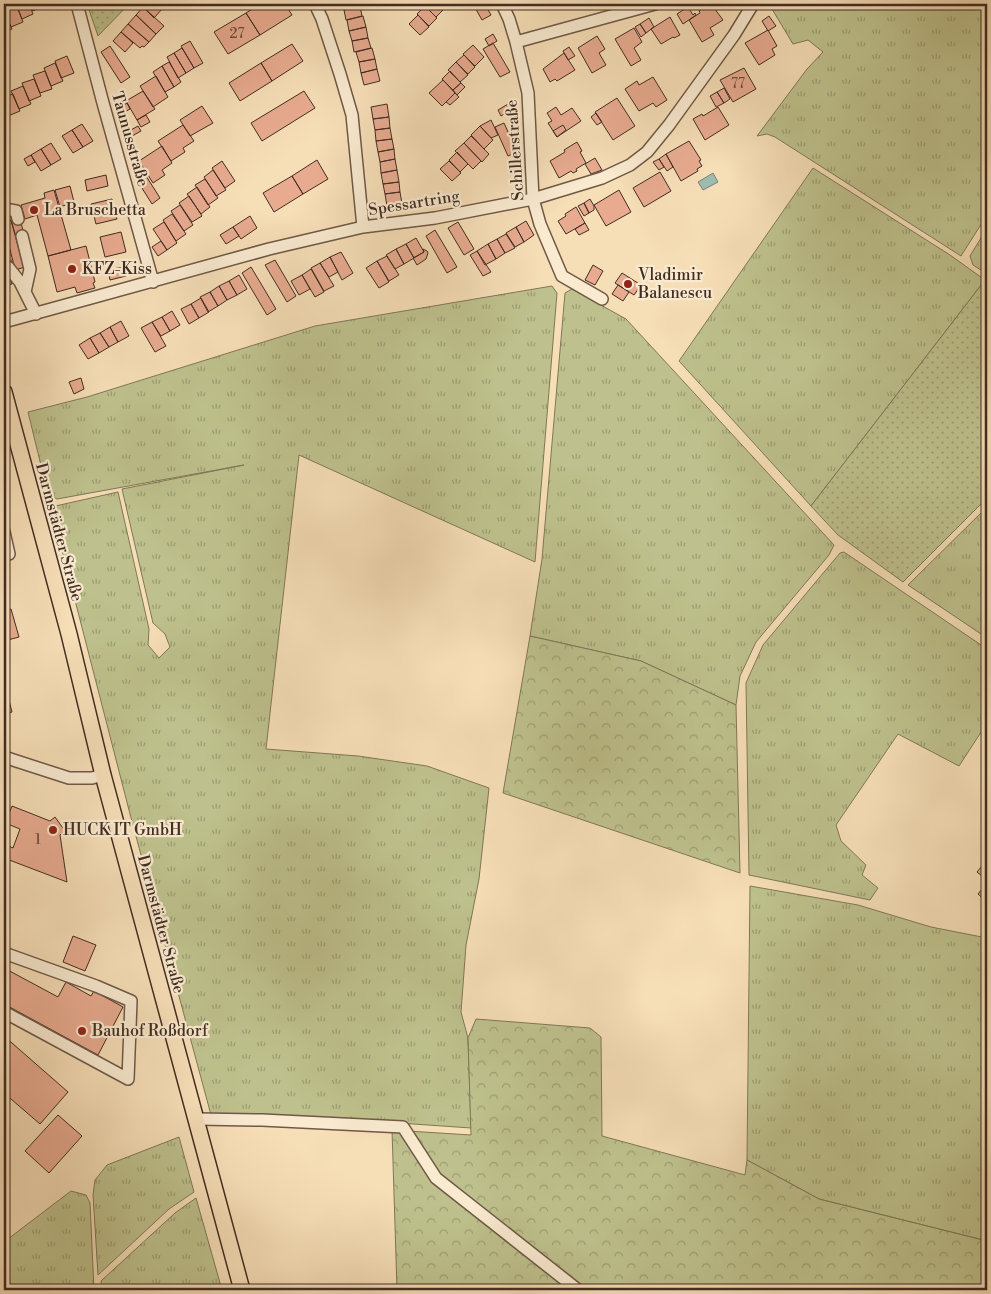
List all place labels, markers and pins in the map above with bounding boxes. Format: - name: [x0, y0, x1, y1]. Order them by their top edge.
- place label: La Bruschetta: [44, 200, 147, 220]
- marker: La Bruschetta: [28, 204, 40, 216]
- place label: KFZ-Kiss: [82, 259, 152, 279]
- marker: KFZ-Kiss: [66, 263, 78, 275]
- place label: Vladimir Balanescu: [637, 265, 712, 303]
- marker: Vladimir Balanescu: [622, 278, 634, 290]
- place label: HUCK IT GmbH: [63, 820, 182, 840]
- marker: HUCK IT GmbH: [47, 824, 59, 836]
- place label: Bauhof Roßdorf: [91, 1021, 209, 1041]
- marker: Bauhof Roßdorf: [76, 1025, 88, 1037]

